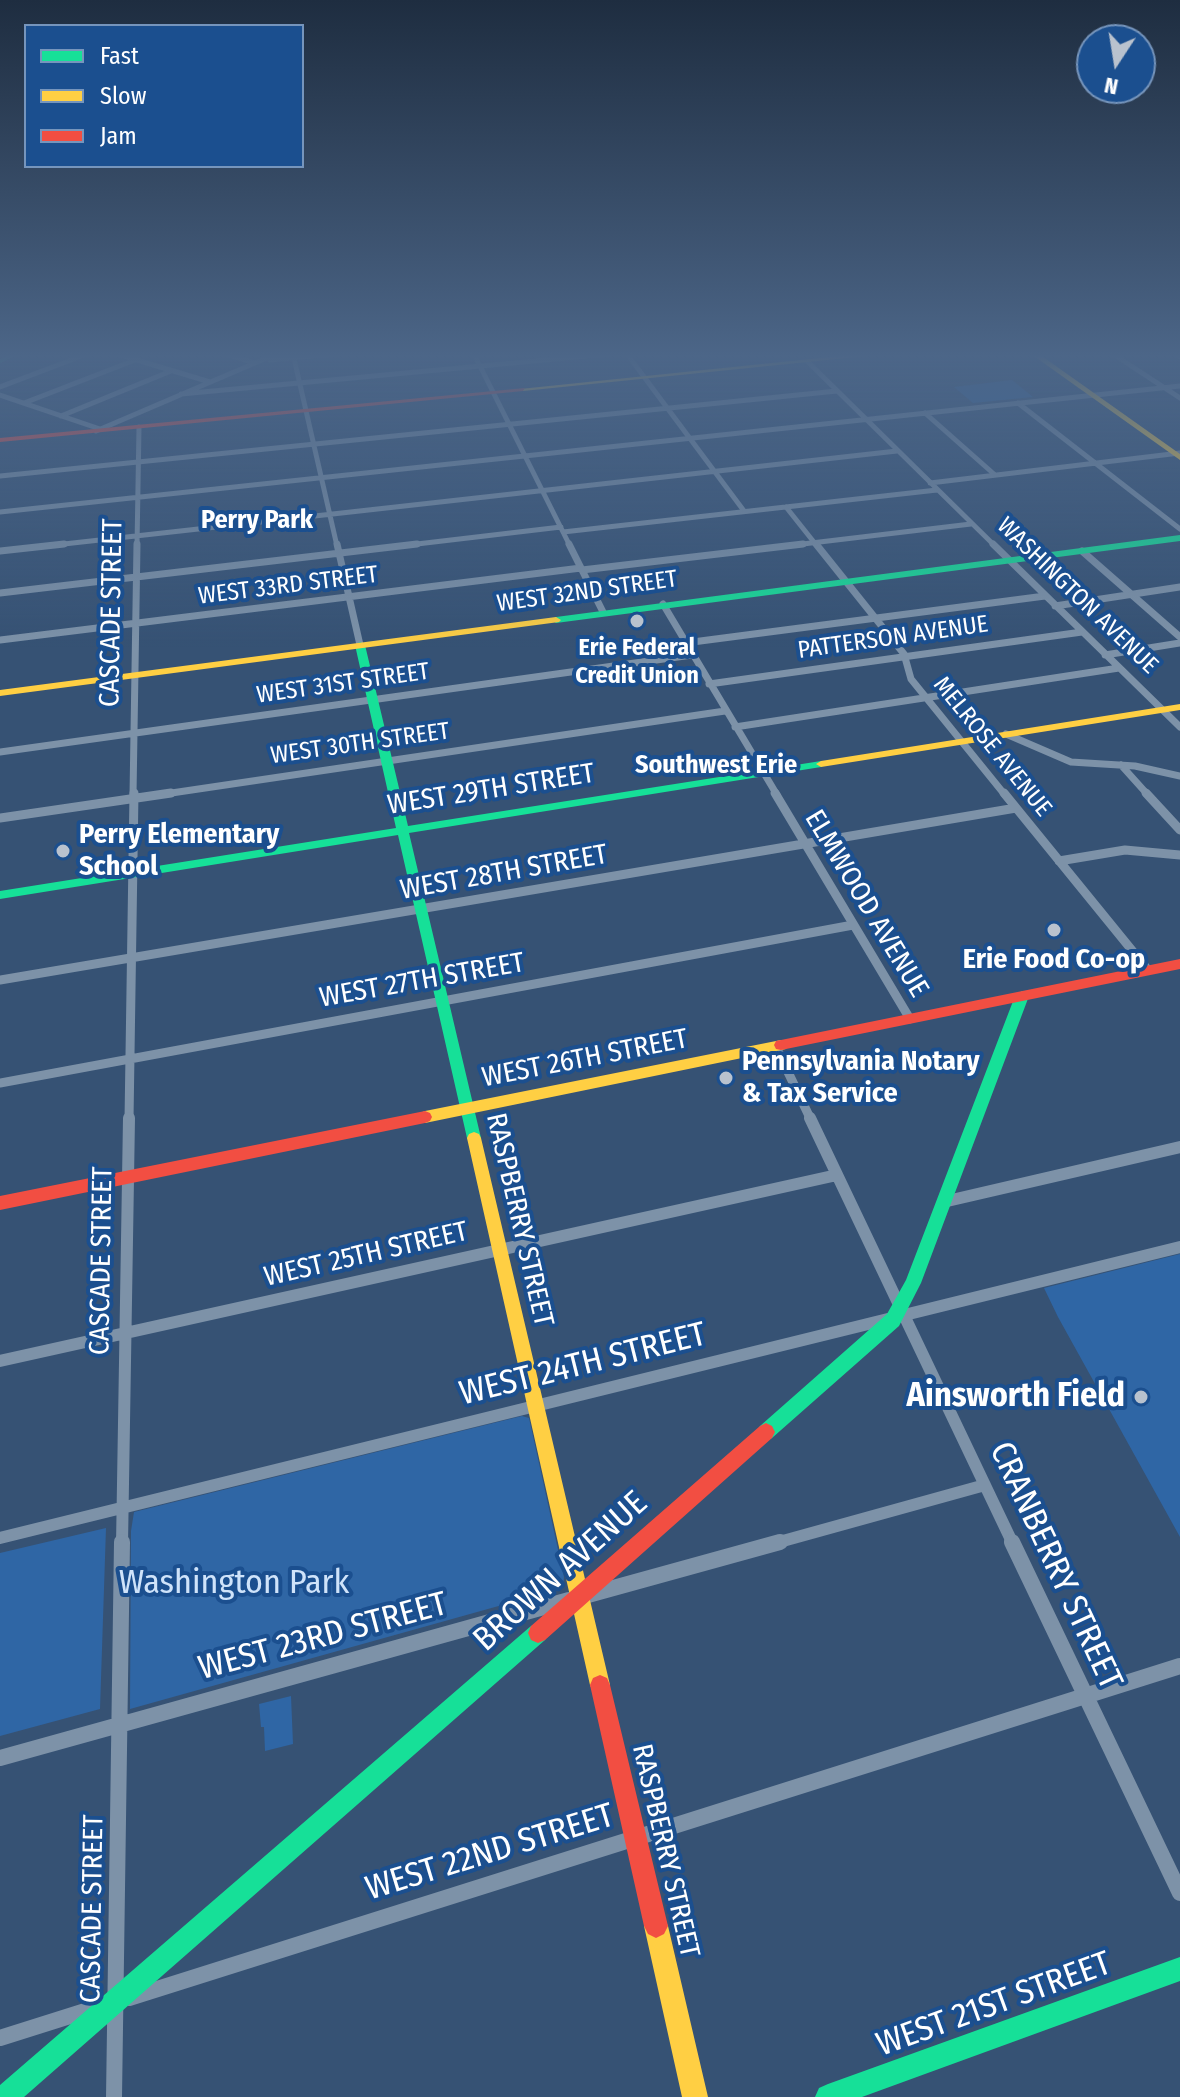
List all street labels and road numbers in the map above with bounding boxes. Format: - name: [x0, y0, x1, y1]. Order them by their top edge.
- street label: WASHINGTON AVENUE: [991, 512, 1163, 680]
- street label: CASCADE STREET: [94, 518, 130, 708]
- street label: WEST 33RD STREET: [197, 561, 379, 611]
- street label: WEST 32ND STREET: [495, 565, 679, 619]
- street label: PATTERSON AVENUE: [796, 610, 990, 666]
- street label: WEST 31ST STREET: [255, 658, 431, 710]
- street label: MELROSE AVENUE: [927, 671, 1057, 823]
- street label: WEST 30TH STREET: [269, 717, 451, 771]
- street label: WEST 29TH STREET: [385, 757, 597, 823]
- street label: ELMWOOD AVENUE: [797, 804, 935, 1004]
- street label: WEST 28TH STREET: [398, 838, 610, 908]
- street label: WEST 27TH STREET: [317, 946, 527, 1016]
- street label: WEST 26TH STREET: [479, 1023, 691, 1095]
- street label: RASPBERRY STREET: [478, 1110, 560, 1330]
- street label: CASCADE STREET: [84, 1166, 120, 1356]
- street label: WEST 25TH STREET: [261, 1215, 471, 1295]
- street label: WEST 24TH STREET: [456, 1315, 710, 1415]
- street label: CRANBERRY STREET: [980, 1436, 1130, 1696]
- street label: BROWN AVENUE: [466, 1483, 656, 1661]
- street label: WEST 23RD STREET: [194, 1584, 452, 1690]
- street label: RASPBERRY STREET: [624, 1741, 706, 1961]
- street label: WEST 22ND STREET: [361, 1796, 619, 1910]
- street label: CASCADE STREET: [75, 1814, 111, 2004]
- street label: WEST 21ST STREET: [871, 1944, 1117, 2066]

